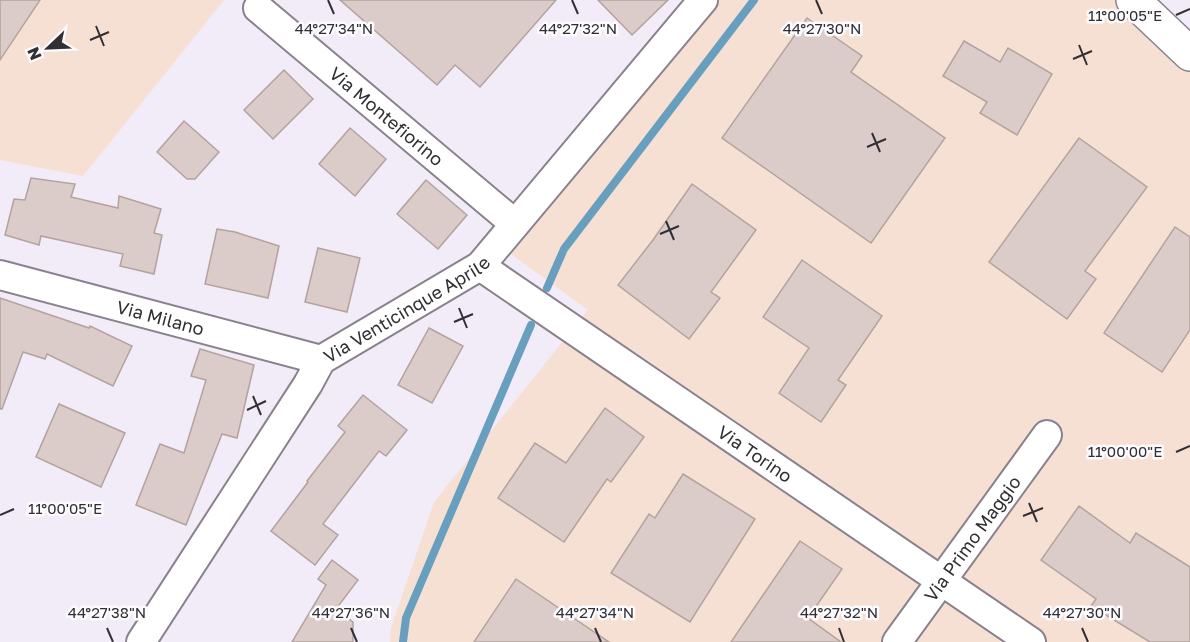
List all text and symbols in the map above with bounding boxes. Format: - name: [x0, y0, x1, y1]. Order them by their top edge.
- text: 11°00'05"E: [1088, 6, 1162, 24]
- north arrow: [18, 18, 78, 78]
- text: 44°27'34"N: [295, 19, 373, 37]
- text: 44°27'32"N: [539, 19, 617, 37]
- text: 44°27'30"N: [783, 19, 861, 37]
- text: N: [23, 44, 46, 63]
- street label: Via Montefiorino: [325, 62, 448, 170]
- street label: Via Venticinque Aprile: [319, 252, 495, 367]
- street label: Via Milano: [114, 295, 207, 340]
- street label: Via Torino: [713, 420, 797, 487]
- text: 11°00'00"E: [1088, 442, 1162, 460]
- street label: Via Primo Maggio: [919, 471, 1025, 606]
- text: 11°00'05"E: [28, 499, 102, 517]
- text: 44°27'38"N: [68, 603, 146, 621]
- text: 44°27'36"N: [312, 603, 390, 621]
- text: 44°27'34"N: [556, 603, 634, 621]
- text: 44°27'32"N: [800, 603, 878, 621]
- text: 44°27'30"N: [1043, 603, 1121, 621]

